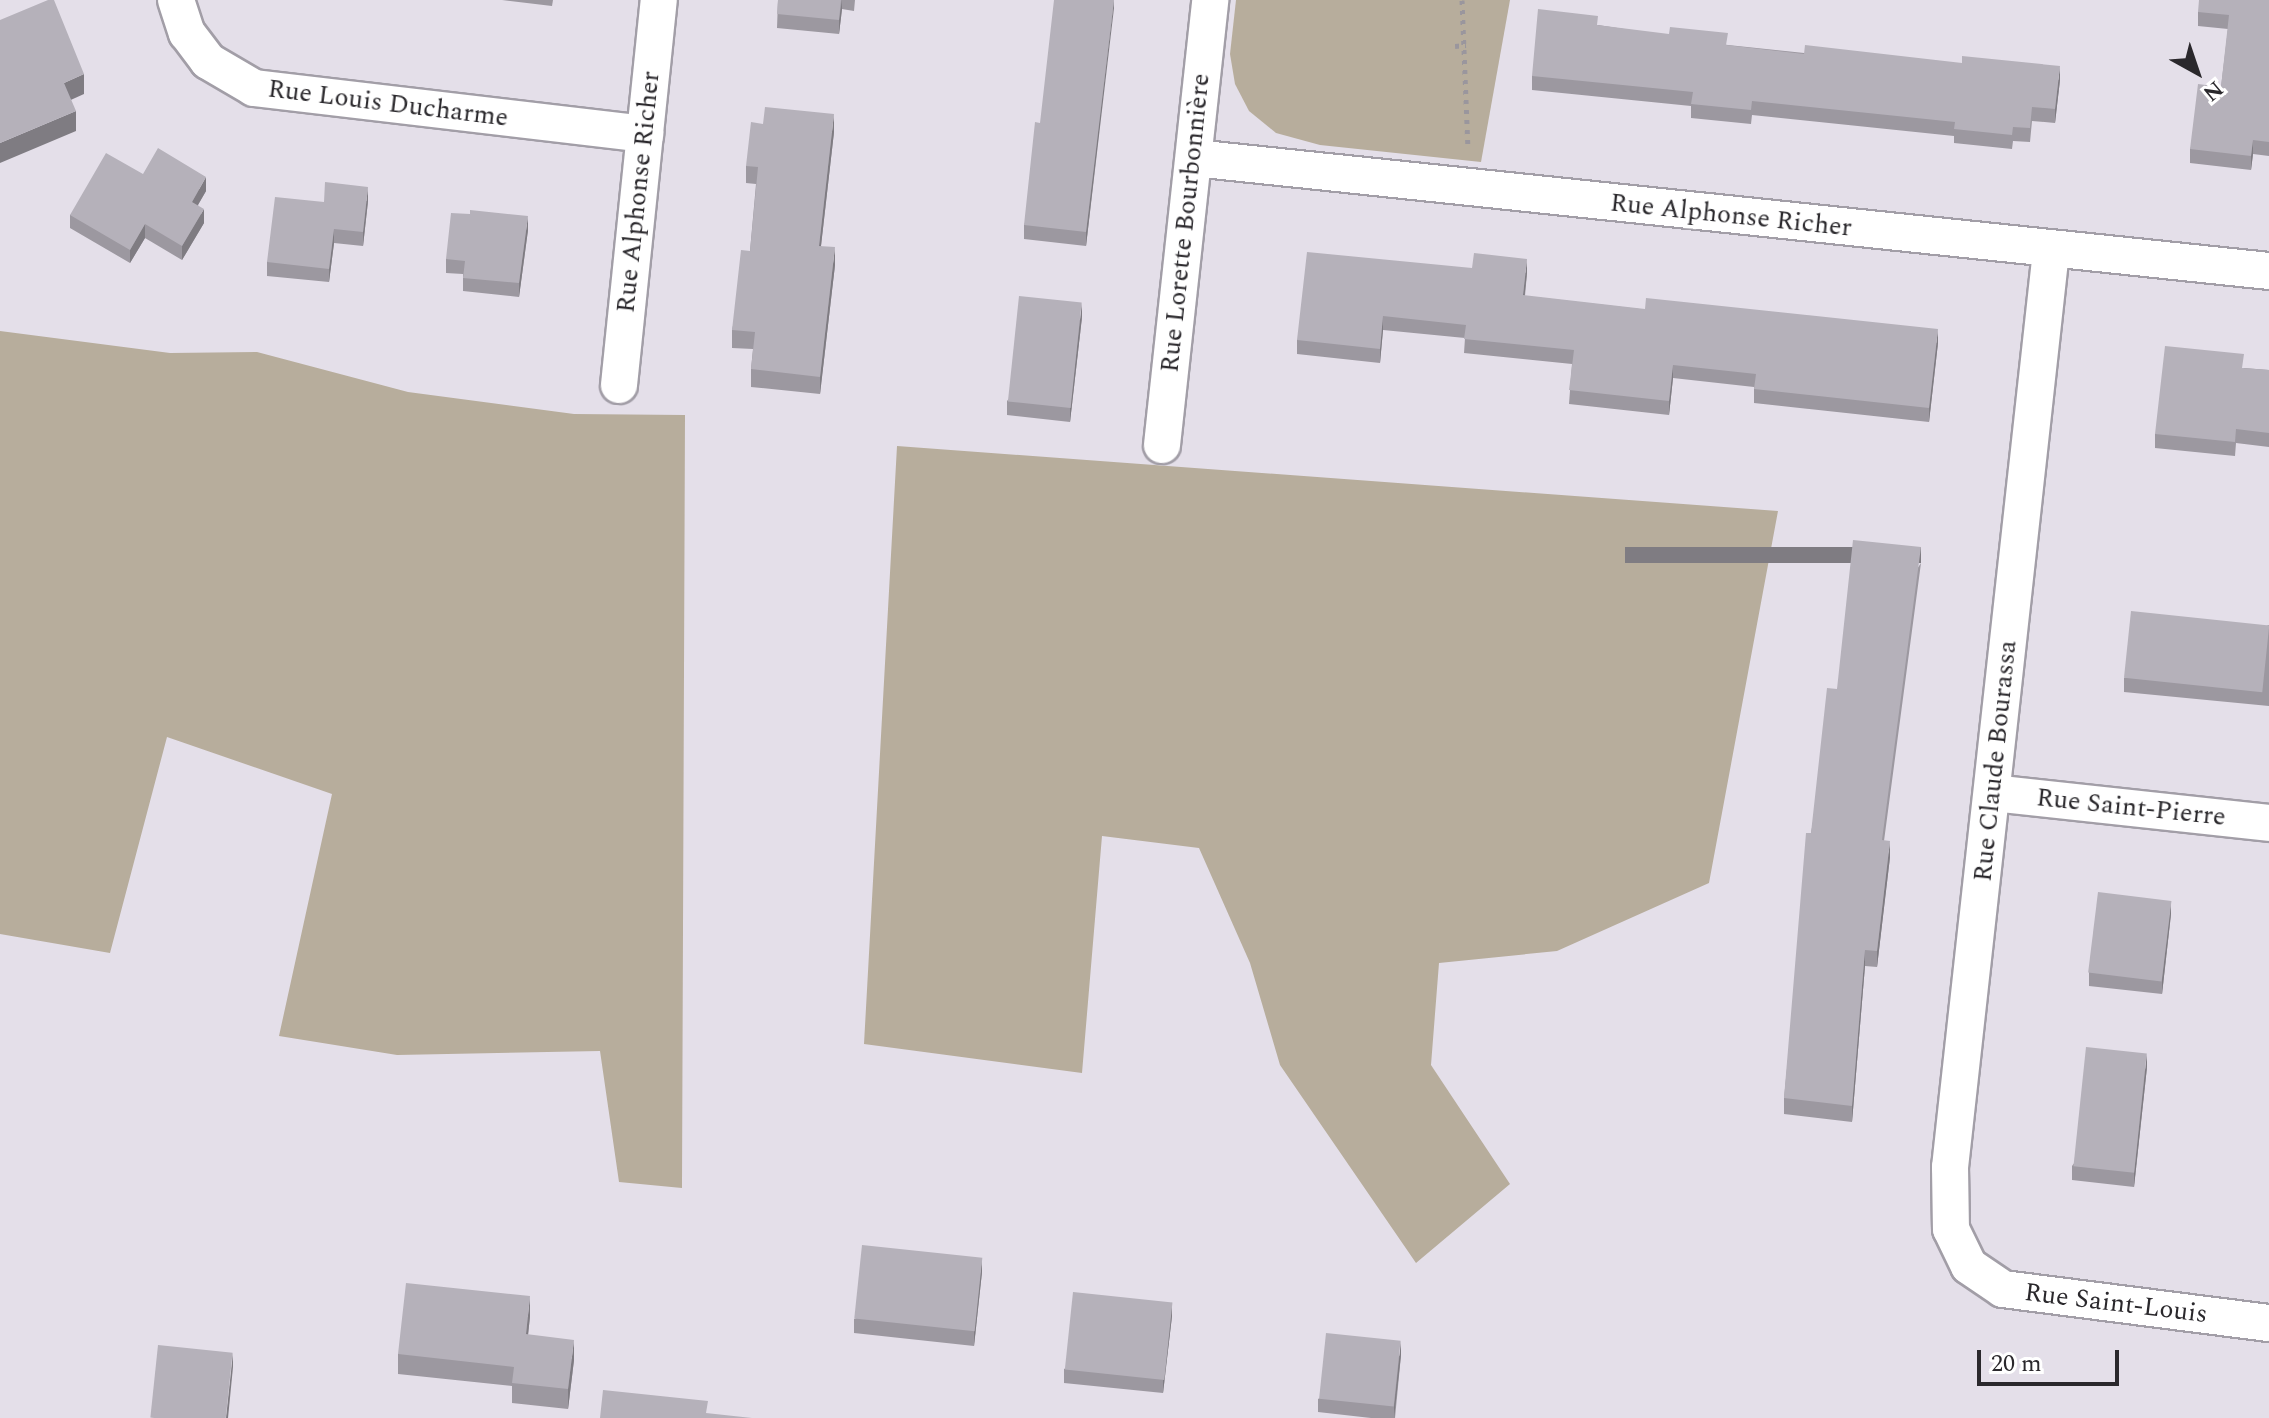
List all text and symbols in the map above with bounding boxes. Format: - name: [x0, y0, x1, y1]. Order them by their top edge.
- north arrow: [2157, 32, 2237, 112]
- street label: Rue Alphonse Richer: [611, 70, 667, 314]
- street label: Rue Lorette Bourbonnière: [1155, 72, 1217, 374]
- text: N: [2195, 72, 2230, 109]
- street label: Rue Louis Ducharme: [266, 74, 510, 134]
- street label: Rue Alphonse Richer: [1609, 188, 1853, 244]
- street label: Rue Claude Bourassa: [1968, 639, 2024, 883]
- street label: Rue Saint-Pierre: [2035, 783, 2227, 833]
- street label: Rue Saint-Louis: [2023, 1277, 2209, 1331]
- scale bar: [1981, 1334, 2123, 1384]
- text: 20 m: [1991, 1346, 2042, 1382]

